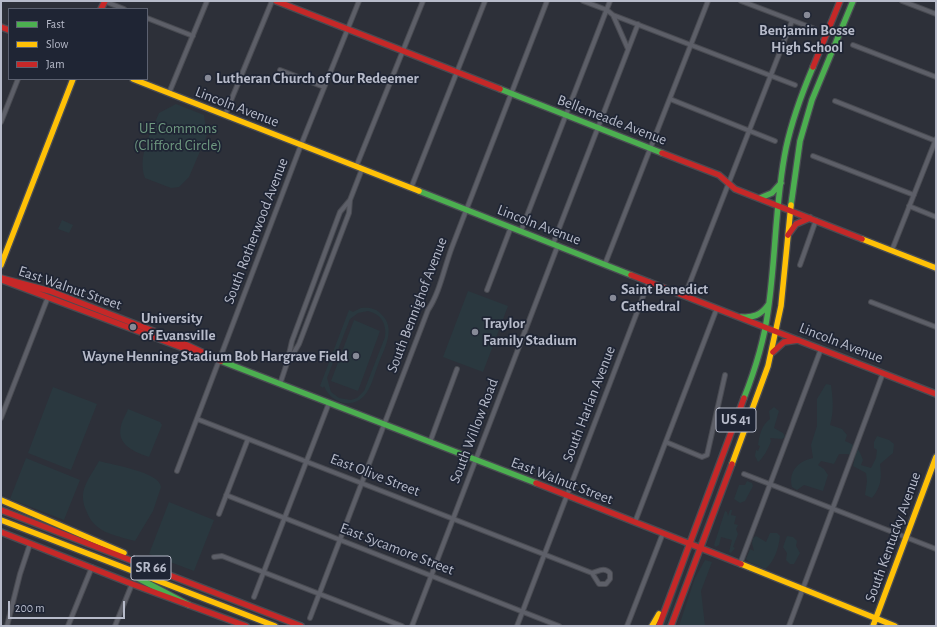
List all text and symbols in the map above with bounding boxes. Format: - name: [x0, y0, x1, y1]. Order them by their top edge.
- legend: [8, 8, 148, 80]
- marker: Benjamin Bosse High School: [802, 10, 812, 20]
- text: Fast: [46, 18, 65, 30]
- place label: Benjamin Bosse High School: [759, 21, 855, 56]
- text: Slow: [46, 38, 68, 50]
- text: Jam: [46, 58, 65, 70]
- place label: Lutheran Church of Our Redeemer: [216, 69, 419, 87]
- marker: Lutheran Church of Our Redeemer: [203, 73, 213, 83]
- street label: Lincoln Avenue: [193, 83, 281, 131]
- street label: Bellemeade Avenue: [555, 91, 669, 149]
- park label: UE Commons (Clifford Circle): [134, 119, 222, 154]
- street label: South Rotherwood Avenue: [220, 155, 292, 307]
- street label: Lincoln Avenue: [495, 201, 583, 249]
- street label: South Bennighof Avenue: [383, 235, 451, 375]
- street label: East Walnut Street: [16, 262, 124, 314]
- place label: Saint Benedict Cathedral: [621, 280, 708, 315]
- marker: Saint Benedict Cathedral: [608, 293, 618, 303]
- place label: University of Evansville: [141, 309, 215, 344]
- place label: Traylor Family Stadium: [483, 314, 577, 349]
- street label: Lincoln Avenue: [797, 319, 885, 367]
- marker: University of Evansville: [128, 322, 138, 332]
- marker: Traylor Family Stadium: [470, 327, 480, 337]
- street label: South Harlan Avenue: [559, 343, 619, 465]
- place label: Wayne Henning Stadium Bob Hargrave Field: [82, 347, 348, 365]
- marker: Wayne Henning Stadium Bob Hargrave Field: [351, 351, 361, 361]
- street label: South Willow Road: [446, 376, 502, 486]
- road number: US 41: [716, 408, 756, 432]
- street label: East Olive Street: [328, 450, 422, 500]
- street label: East Walnut Street: [508, 453, 616, 509]
- street label: South Kentucky Avenue: [861, 470, 925, 604]
- street label: East Sycamore Street: [337, 519, 457, 579]
- road number: SR 66: [131, 556, 171, 580]
- scale bar: [10, 593, 127, 619]
- text: 200 m: [15, 602, 45, 614]

